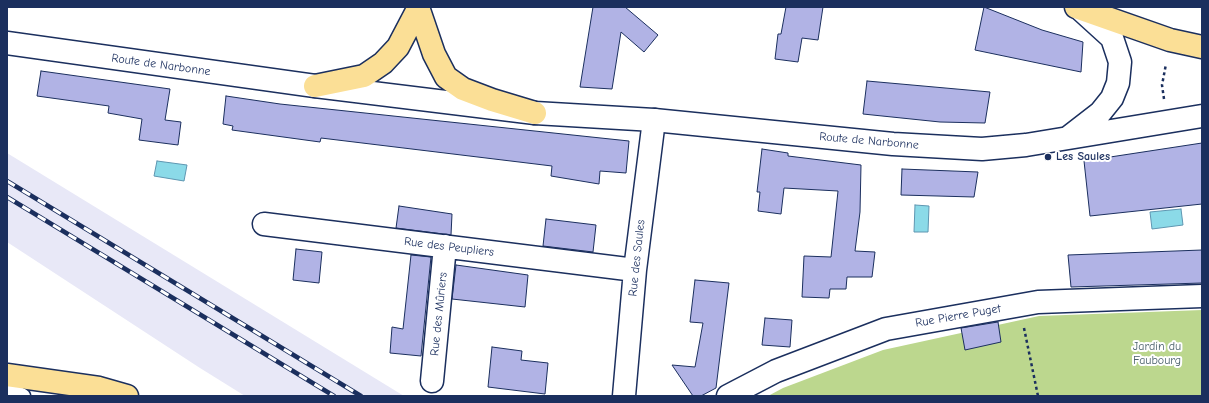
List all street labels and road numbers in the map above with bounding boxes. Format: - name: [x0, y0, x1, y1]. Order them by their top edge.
- street label: Route de Narbonne: [111, 51, 211, 79]
- street label: Route de Narbonne: [819, 129, 919, 153]
- street label: Rue des Saules: [626, 219, 648, 297]
- street label: Rue des Peupliers: [403, 234, 495, 260]
- street label: Rue des Mûriers: [427, 271, 451, 357]
- street label: Rue Pierre Puget: [914, 301, 1002, 331]

